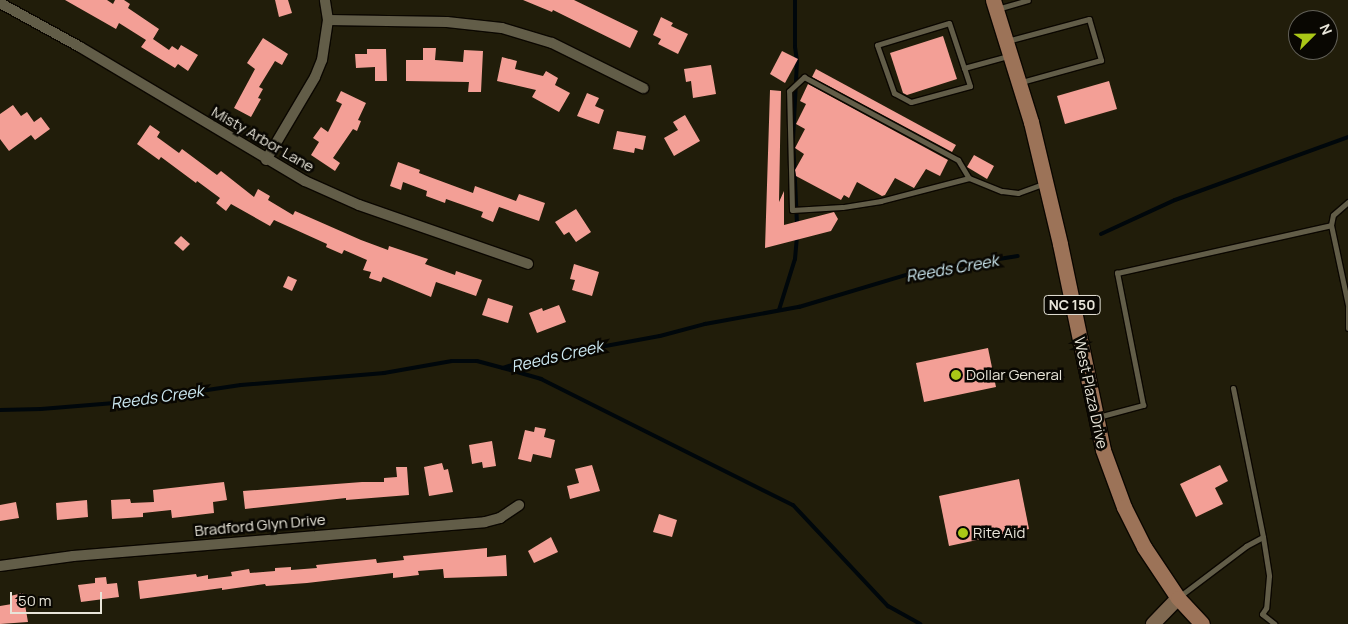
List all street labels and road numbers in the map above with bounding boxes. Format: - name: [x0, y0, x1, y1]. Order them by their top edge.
- street label: Misty Arbor Lane: [209, 102, 317, 176]
- road number: NC 150: [1043, 294, 1101, 316]
- street label: West Plaza Drive: [1070, 336, 1112, 450]
- street label: Bradford Glyn Drive: [194, 510, 326, 540]

